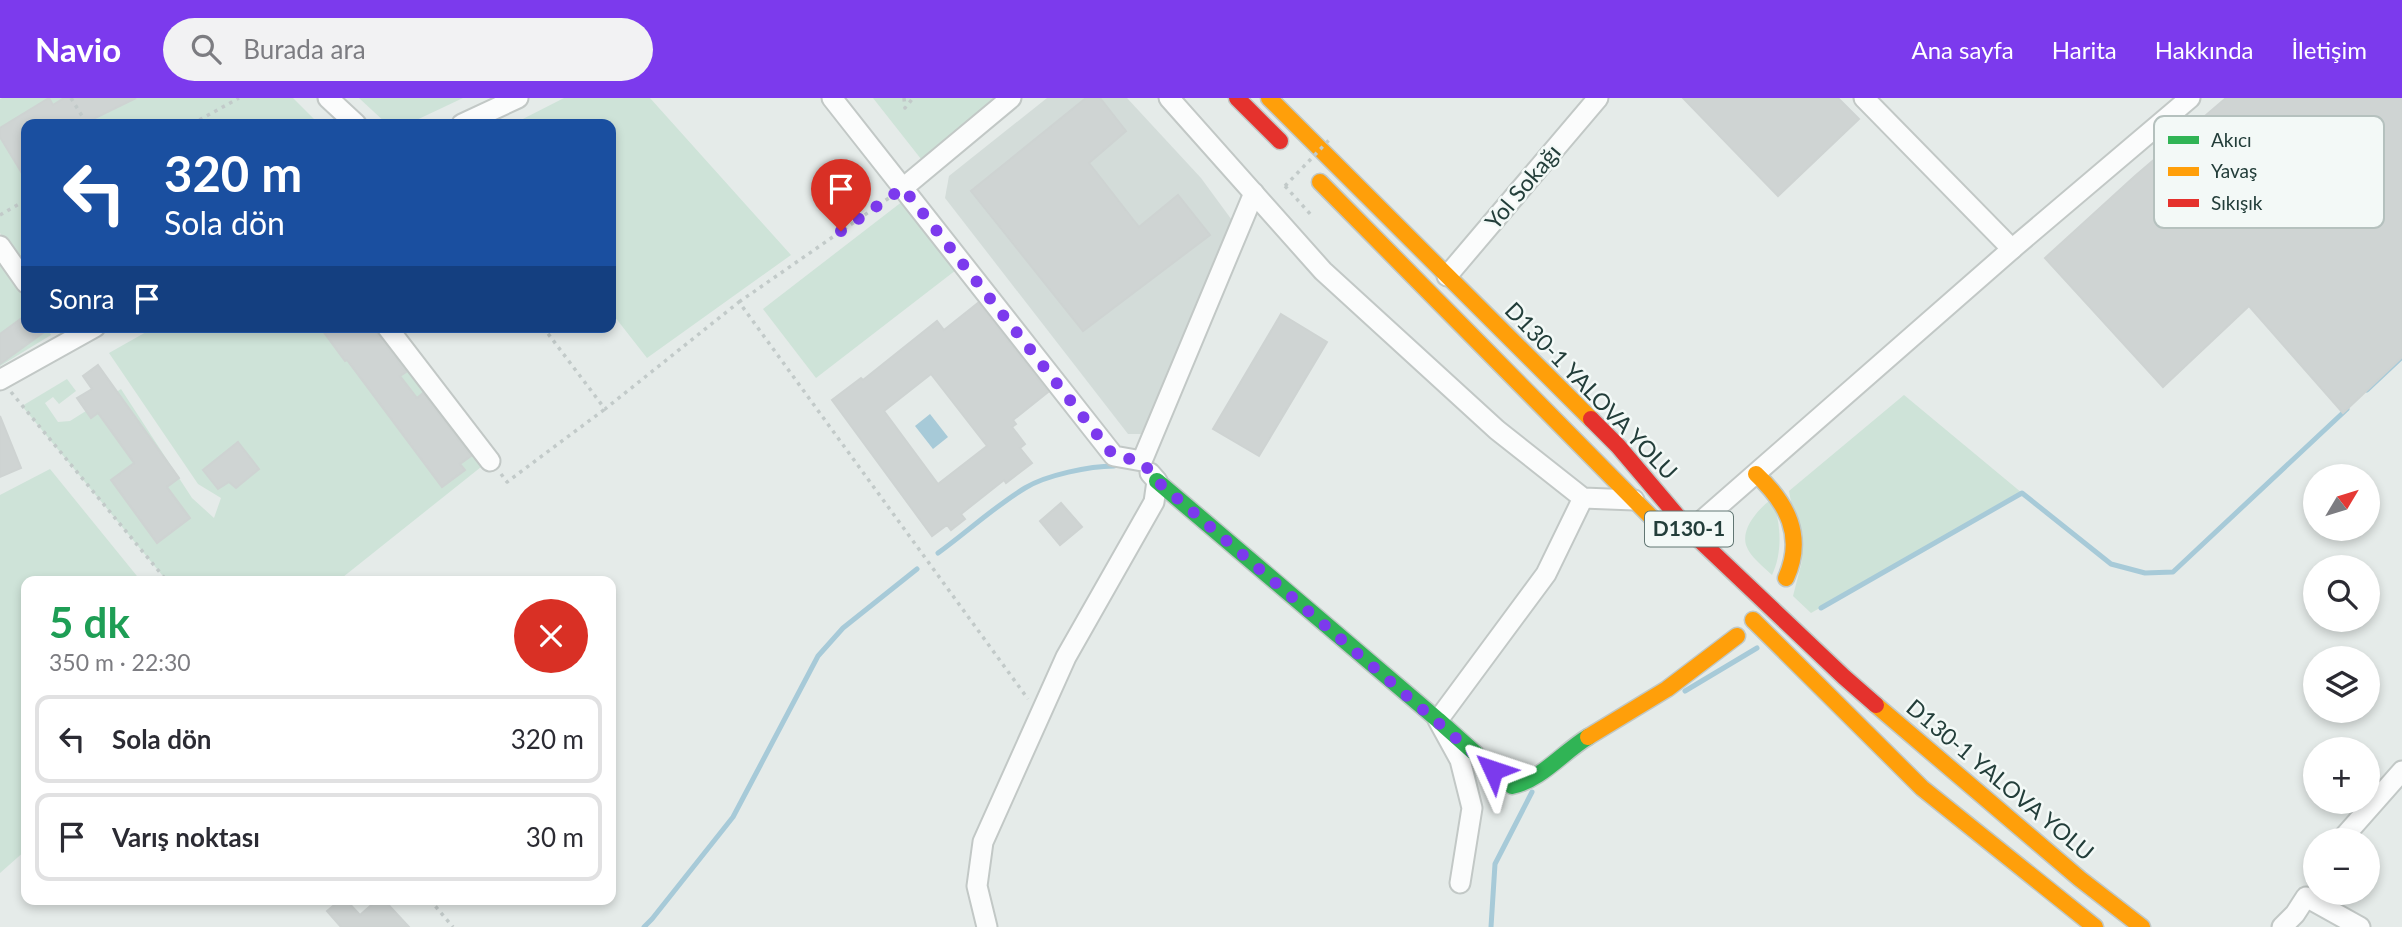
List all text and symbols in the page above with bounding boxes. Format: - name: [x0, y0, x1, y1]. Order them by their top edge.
- search box: [163, 18, 653, 81]
- text: Navio: [35, 29, 121, 69]
- icon: search: [187, 30, 225, 68]
- text: Burada ara: [243, 33, 366, 65]
- text: Ana sayfa: [1911, 35, 2014, 64]
- text: Harita: [2052, 35, 2117, 64]
- text: Hakkında: [2155, 35, 2254, 64]
- text: İletişim: [2292, 35, 2367, 64]
- legend: [2154, 116, 2384, 228]
- text: Akıcı: [2211, 128, 2252, 151]
- street label: Yol Sokağı: [1479, 138, 1566, 235]
- text: 320 m: [164, 144, 302, 202]
- icon: left: [49, 147, 140, 238]
- pin: [811, 159, 871, 231]
- text: Yavaş: [2211, 159, 2257, 182]
- icon: arrive: [822, 170, 860, 208]
- text: Sıkışık: [2211, 191, 2263, 214]
- text: Sola dön: [164, 203, 285, 242]
- icon: arrive: [128, 280, 166, 318]
- text: Sonra: [49, 283, 114, 315]
- street label: D130-1 YALOVA YOLU: [1500, 296, 1684, 485]
- north arrow: [2303, 464, 2380, 541]
- map controls: [2303, 464, 2380, 905]
- road number: D130-1: [1645, 512, 1733, 546]
- button: search: [2303, 555, 2380, 632]
- text: 5 dk: [49, 597, 130, 647]
- button: close: [514, 599, 588, 673]
- button: layers: [2303, 646, 2380, 723]
- text: 350 m · 22:30: [49, 648, 191, 676]
- street label: D130-1 YALOVA YOLU: [1901, 693, 2100, 866]
- icon: left: [53, 720, 91, 758]
- text: Sola dön: [112, 723, 212, 755]
- text: 320 m: [511, 723, 584, 755]
- position arrow: [1456, 733, 1530, 807]
- button: +: [2303, 737, 2380, 814]
- icon: arrive: [53, 818, 91, 856]
- text: Varış noktası: [112, 821, 260, 853]
- text: 30 m: [526, 821, 584, 853]
- button: −: [2303, 828, 2380, 905]

